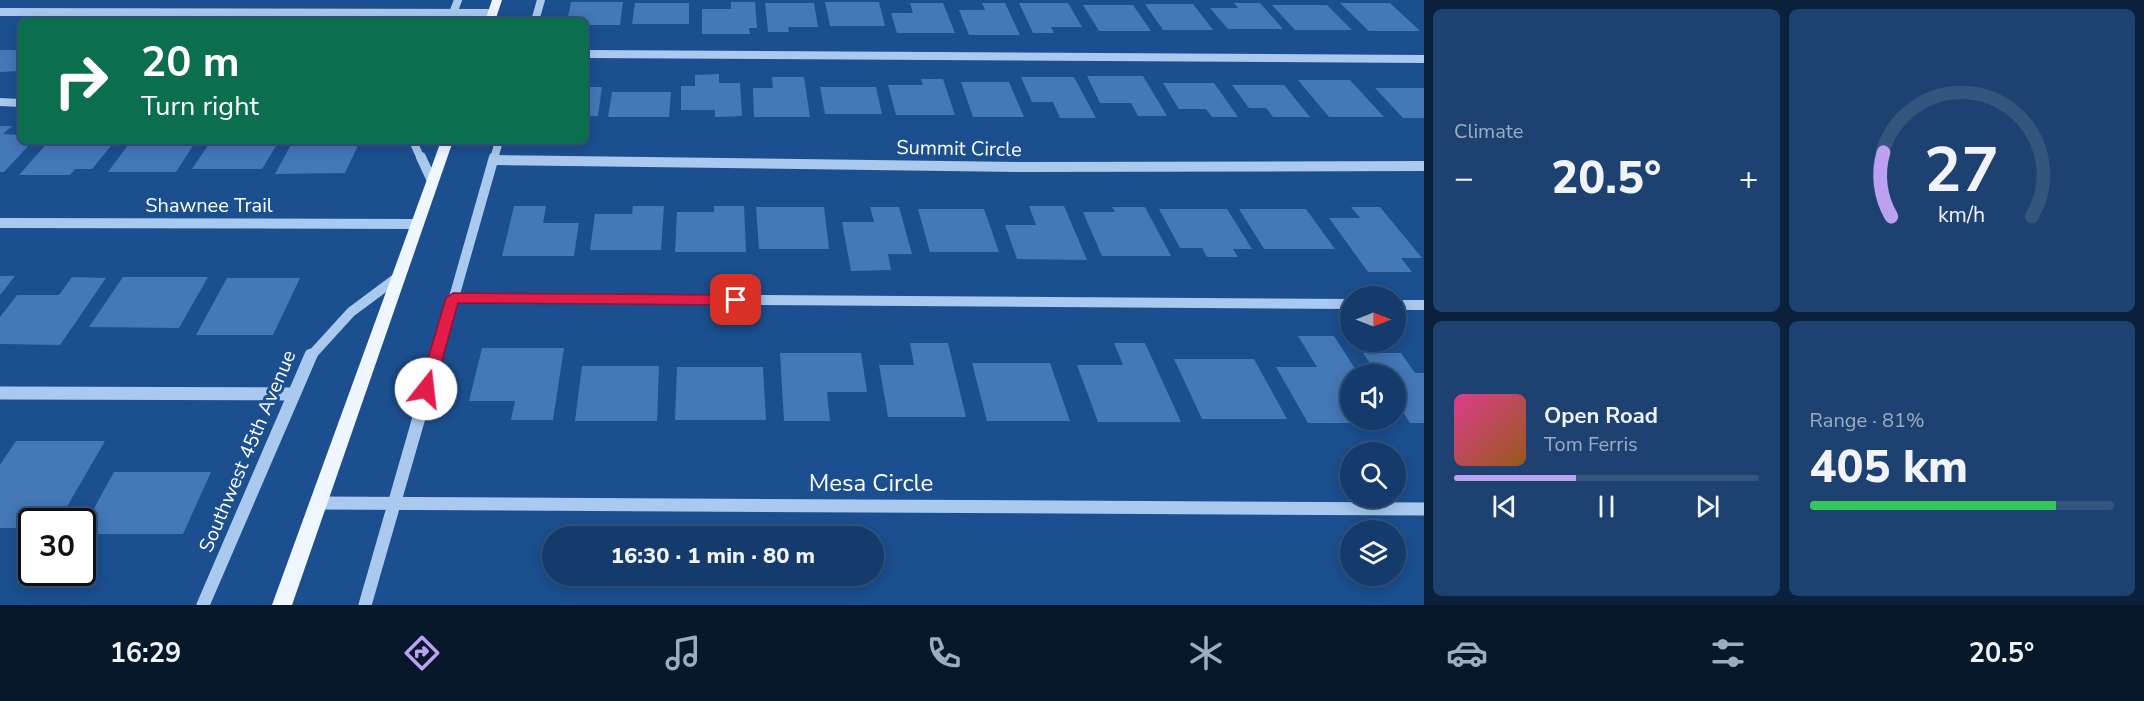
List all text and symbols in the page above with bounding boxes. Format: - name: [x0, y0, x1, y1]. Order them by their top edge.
- text: 20 m: [141, 34, 240, 91]
- icon: right: [42, 42, 120, 120]
- text: Turn right: [141, 88, 259, 125]
- text: Climate: [1454, 118, 1523, 145]
- text: 27: [1924, 128, 1999, 213]
- street label: Summit Circle: [896, 134, 1022, 163]
- text: 20.5°: [1551, 148, 1661, 209]
- text: −: [1454, 156, 1474, 201]
- text: +: [1739, 156, 1758, 201]
- street label: Shawnee Trail: [145, 192, 273, 219]
- text: km/h: [1938, 201, 1985, 231]
- pin: [710, 274, 761, 325]
- icon: arrive: [719, 283, 752, 316]
- north arrow: [1340, 286, 1406, 352]
- map controls: [1340, 286, 1406, 586]
- street label: Southwest 45th Avenue: [193, 346, 302, 557]
- position arrow: [394, 357, 458, 421]
- button: sound: [1340, 364, 1406, 430]
- text: Open Road: [1544, 401, 1658, 431]
- text: Range · 81%: [1810, 407, 1925, 434]
- text: Tom Ferris: [1544, 431, 1638, 458]
- text: 405 km: [1810, 437, 1968, 498]
- button: search: [1340, 442, 1406, 508]
- street label: Mesa Circle: [809, 467, 933, 499]
- icon: previous: [1488, 490, 1521, 523]
- icon: pause: [1590, 490, 1623, 523]
- icon: next: [1691, 490, 1724, 523]
- speed limit sign: 30: [18, 508, 96, 586]
- button: layers: [1340, 520, 1406, 586]
- text: 16:30 · 1 min · 80 m: [611, 541, 815, 571]
- icon: directions: [401, 632, 443, 674]
- icon: music: [662, 632, 704, 674]
- icon: phone: [923, 632, 965, 674]
- icon: climate: [1185, 632, 1227, 674]
- icon: car: [1446, 632, 1488, 674]
- icon: filters: [1707, 632, 1749, 674]
- text: 16:29: [110, 635, 181, 672]
- text: 20.5°: [1969, 635, 2034, 672]

